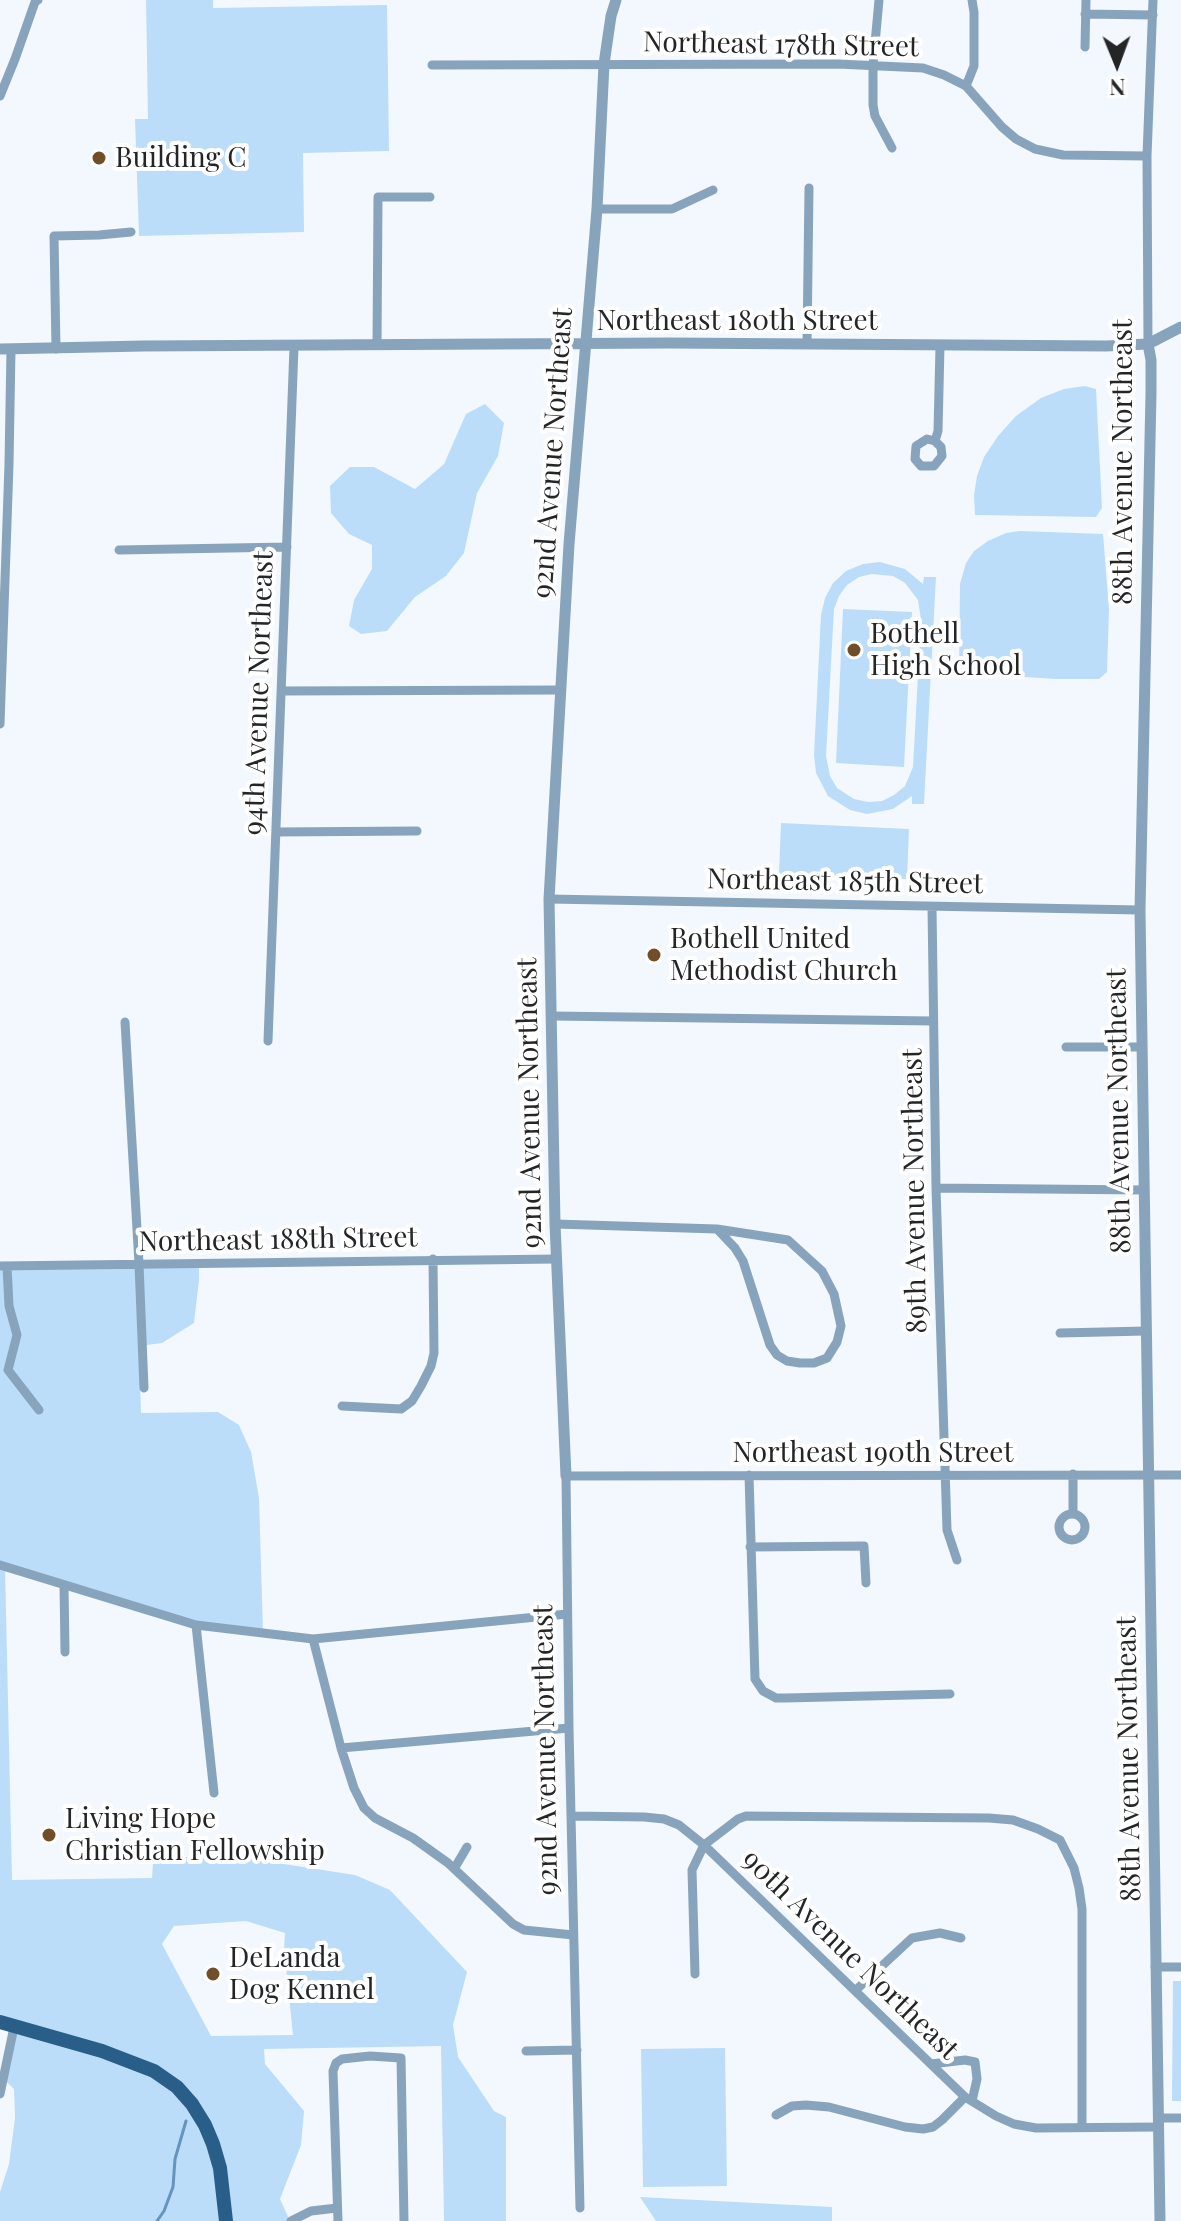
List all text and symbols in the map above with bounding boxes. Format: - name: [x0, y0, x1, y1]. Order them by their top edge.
- north arrow: [1077, 24, 1157, 104]
- street label: Northeast 178th Street: [643, 26, 919, 64]
- text: N: [1109, 73, 1126, 103]
- place label: Building C: [115, 141, 247, 175]
- marker: Building C: [90, 149, 108, 167]
- street label: Northeast 180th Street: [596, 304, 878, 338]
- street label: 92nd Avenue Northeast: [526, 307, 580, 599]
- street label: 88th Avenue Northeast: [1106, 319, 1140, 605]
- street label: 94th Avenue Northeast: [237, 550, 281, 836]
- place label: Bothell High School: [870, 617, 1021, 683]
- marker: Bothell High School: [845, 641, 863, 659]
- street label: Northeast 185th Street: [707, 863, 983, 901]
- place label: Bothell United Methodist Church: [670, 922, 898, 988]
- marker: Bothell United Methodist Church: [645, 946, 663, 964]
- street label: 92nd Avenue Northeast: [511, 957, 549, 1249]
- street label: 88th Avenue Northeast: [1100, 968, 1138, 1254]
- street label: 89th Avenue Northeast: [896, 1048, 934, 1334]
- street label: Northeast 188th Street: [138, 1221, 418, 1259]
- street label: Northeast 190th Street: [733, 1436, 1013, 1470]
- street label: 92nd Avenue Northeast: [527, 1604, 565, 1896]
- street label: 88th Avenue Northeast: [1110, 1616, 1148, 1902]
- place label: Living Hope Christian Fellowship: [65, 1802, 325, 1868]
- marker: Living Hope Christian Fellowship: [40, 1826, 58, 1844]
- street label: 90th Avenue Northeast: [735, 1843, 965, 2067]
- place label: DeLanda Dog Kennel: [229, 1941, 374, 2007]
- marker: DeLanda Dog Kennel: [204, 1965, 222, 1983]

